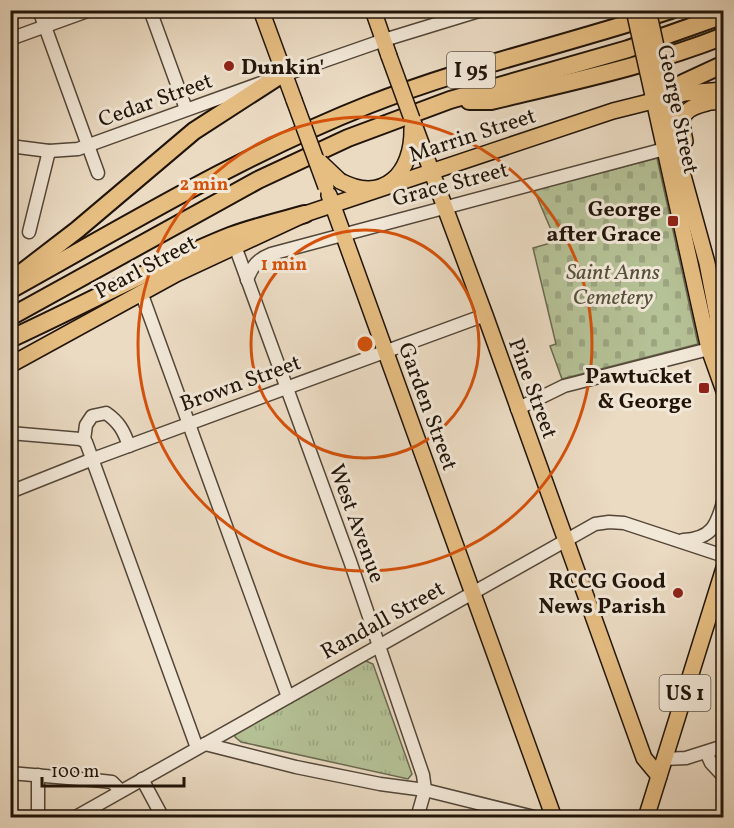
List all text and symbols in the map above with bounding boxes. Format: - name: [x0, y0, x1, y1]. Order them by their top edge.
- street label: George Street: [648, 42, 705, 177]
- road number: I 95: [447, 52, 495, 88]
- place label: Dunkin': [241, 53, 324, 84]
- marker: Dunkin': [222, 59, 236, 73]
- street label: Cedar Street: [94, 66, 218, 136]
- street label: Marrin Street: [405, 101, 540, 171]
- street label: Grace Street: [389, 155, 512, 216]
- text: 2 min: [180, 173, 228, 198]
- place label: George after Grace: [546, 195, 661, 251]
- marker: George after Grace: [666, 214, 680, 228]
- street label: Pearl Street: [90, 228, 203, 308]
- text: 1 min: [261, 253, 307, 278]
- park label: Saint Anns Cemetery: [566, 258, 660, 314]
- centre of rings: [355, 334, 375, 354]
- street label: Pine Street: [499, 334, 564, 444]
- street label: Garden Street: [389, 338, 464, 476]
- street label: Brown Street: [176, 348, 306, 421]
- place label: Pawtucket & George: [585, 362, 692, 418]
- marker: Pawtucket & George: [697, 381, 711, 395]
- street label: West Avenue: [320, 460, 391, 588]
- place label: RCCG Good News Parish: [538, 567, 666, 623]
- street label: Randall Street: [315, 574, 451, 668]
- marker: RCCG Good News Parish: [671, 586, 685, 600]
- road number: US 1: [660, 675, 710, 711]
- scale bar: [42, 750, 184, 788]
- text: 100 m: [51, 760, 100, 785]

